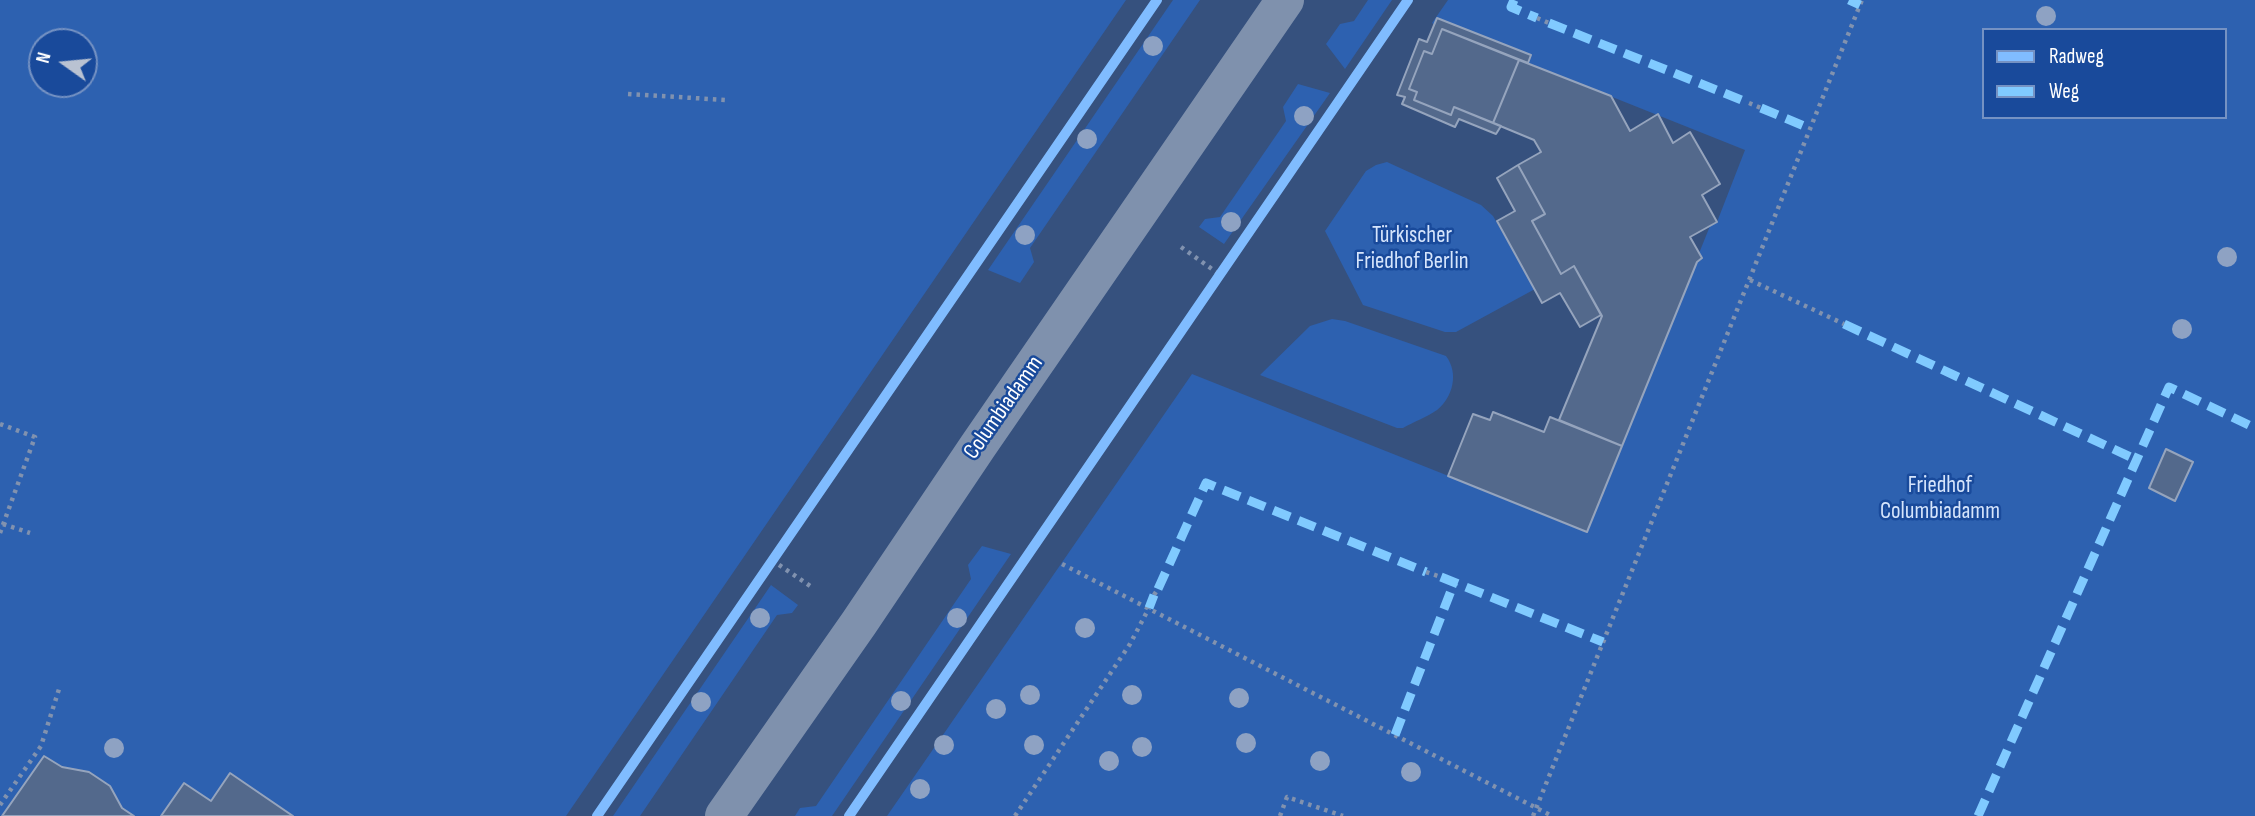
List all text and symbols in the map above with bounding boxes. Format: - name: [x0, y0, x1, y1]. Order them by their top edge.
- north arrow: [28, 28, 98, 98]
- legend: [1982, 28, 2227, 119]
- text: Radweg: [2049, 44, 2104, 69]
- text: N: [32, 50, 57, 66]
- text: Weg: [2049, 79, 2079, 104]
- park label: Türkischer Friedhof Berlin: [1356, 222, 1468, 276]
- street label: Columbiadamm: [958, 351, 1050, 465]
- park label: Friedhof Columbiadamm: [1880, 472, 2000, 526]

